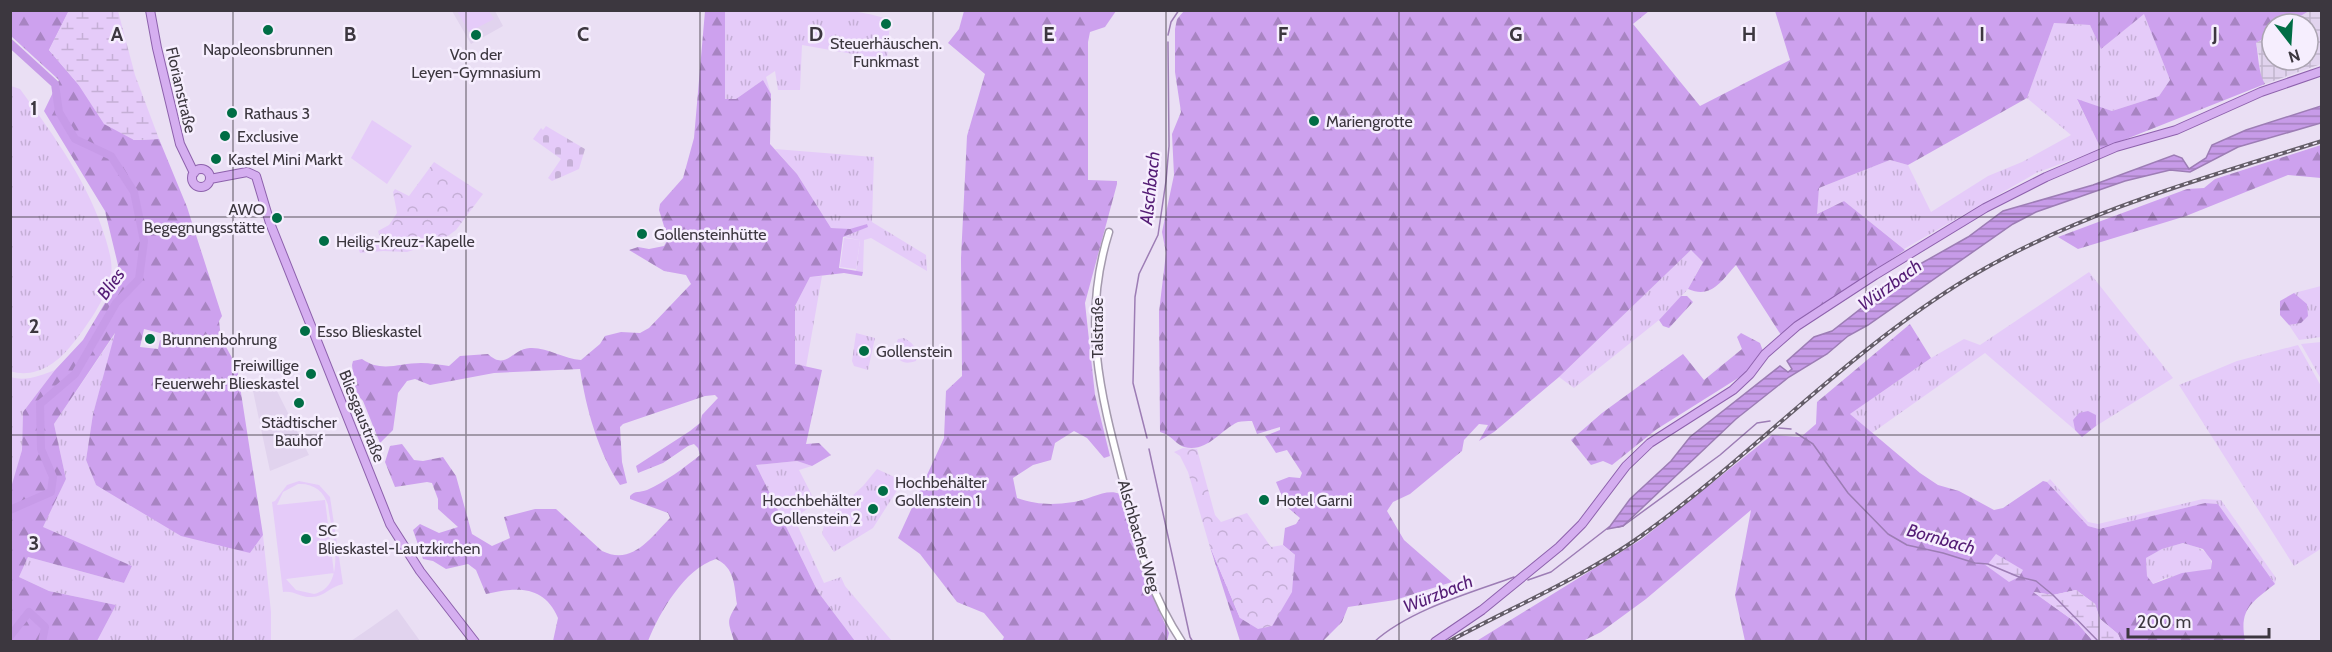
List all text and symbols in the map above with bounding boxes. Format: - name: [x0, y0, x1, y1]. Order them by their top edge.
- north arrow: [2260, 12, 2320, 72]
- marker: Steuerhäuschen. Funkmast: [879, 17, 893, 31]
- text: A: [111, 22, 124, 46]
- text: B: [344, 22, 356, 46]
- text: C: [577, 22, 589, 46]
- text: D: [809, 22, 823, 46]
- text: E: [1043, 22, 1055, 46]
- text: F: [1278, 22, 1289, 46]
- text: G: [1509, 22, 1523, 46]
- text: H: [1742, 22, 1756, 46]
- text: I: [1979, 22, 1985, 46]
- text: J: [2211, 22, 2218, 46]
- marker: Napoleonsbrunnen: [261, 23, 275, 37]
- marker: Von der Leyen-Gymnasium: [469, 28, 483, 42]
- place label: Steuerhäuschen. Funkmast: [830, 34, 942, 71]
- place label: Napoleonsbrunnen: [203, 40, 333, 59]
- street label: Florianstraße: [162, 45, 200, 135]
- place label: Von der Leyen-Gymnasium: [411, 45, 541, 82]
- text: N: [2286, 45, 2302, 67]
- text: 1: [30, 96, 38, 120]
- place label: Rathaus 3: [244, 104, 310, 123]
- marker: Rathaus 3: [225, 106, 239, 120]
- place label: Mariengrotte: [1326, 112, 1413, 131]
- marker: Mariengrotte: [1307, 114, 1321, 128]
- place label: Exclusive: [237, 127, 299, 146]
- marker: Exclusive: [218, 129, 232, 143]
- place label: Kastel Mini Markt: [228, 150, 343, 169]
- water label: Alschbach: [1135, 150, 1165, 227]
- marker: Kastel Mini Markt: [209, 152, 223, 166]
- place label: AWO Begegnungsstätte: [144, 200, 265, 237]
- marker: AWO Begegnungsstätte: [270, 211, 284, 225]
- place label: Gollensteinhütte: [654, 225, 767, 244]
- marker: Gollensteinhütte: [635, 227, 649, 241]
- place label: Heilig-Kreuz-Kapelle: [336, 232, 475, 251]
- marker: Heilig-Kreuz-Kapelle: [317, 234, 331, 248]
- water label: Würzbach: [1854, 255, 1926, 315]
- water label: Blies: [92, 264, 130, 304]
- street label: Talstraße: [1088, 298, 1107, 359]
- text: 2: [29, 314, 39, 338]
- place label: Esso Blieskastel: [317, 322, 422, 341]
- marker: Esso Blieskastel: [298, 324, 312, 338]
- place label: Brunnenbohrung: [162, 330, 278, 349]
- marker: Brunnenbohrung: [143, 332, 157, 346]
- place label: Gollenstein: [876, 342, 953, 361]
- marker: Gollenstein: [857, 344, 871, 358]
- place label: Freiwillige Feuerwehr Blieskastel: [154, 356, 299, 393]
- marker: Freiwillige Feuerwehr Blieskastel: [304, 367, 318, 381]
- street label: Bliesgaustraße: [335, 367, 389, 465]
- marker: Städtischer Bauhof: [292, 396, 306, 410]
- place label: Städtischer Bauhof: [261, 413, 338, 450]
- place label: Hochbehälter Gollenstein 1: [895, 473, 987, 510]
- street label: Alschbacher Weg: [1114, 478, 1164, 595]
- marker: Hochbehälter Gollenstein 1: [876, 484, 890, 498]
- place label: Hocchbehälter Gollenstein 2: [762, 491, 862, 528]
- place label: Hotel Garni: [1276, 491, 1352, 510]
- marker: Hotel Garni: [1257, 493, 1271, 507]
- marker: Hocchbehälter Gollenstein 2: [866, 502, 880, 516]
- water label: Bornbach: [1904, 519, 1978, 559]
- place label: SC Blieskastel-Lautzkirchen: [318, 521, 480, 558]
- text: 3: [29, 531, 39, 555]
- marker: SC Blieskastel-Lautzkirchen: [299, 532, 313, 546]
- water label: Würzbach: [1400, 570, 1476, 618]
- scale bar: [2128, 601, 2269, 639]
- text: 200 m: [2137, 611, 2191, 633]

